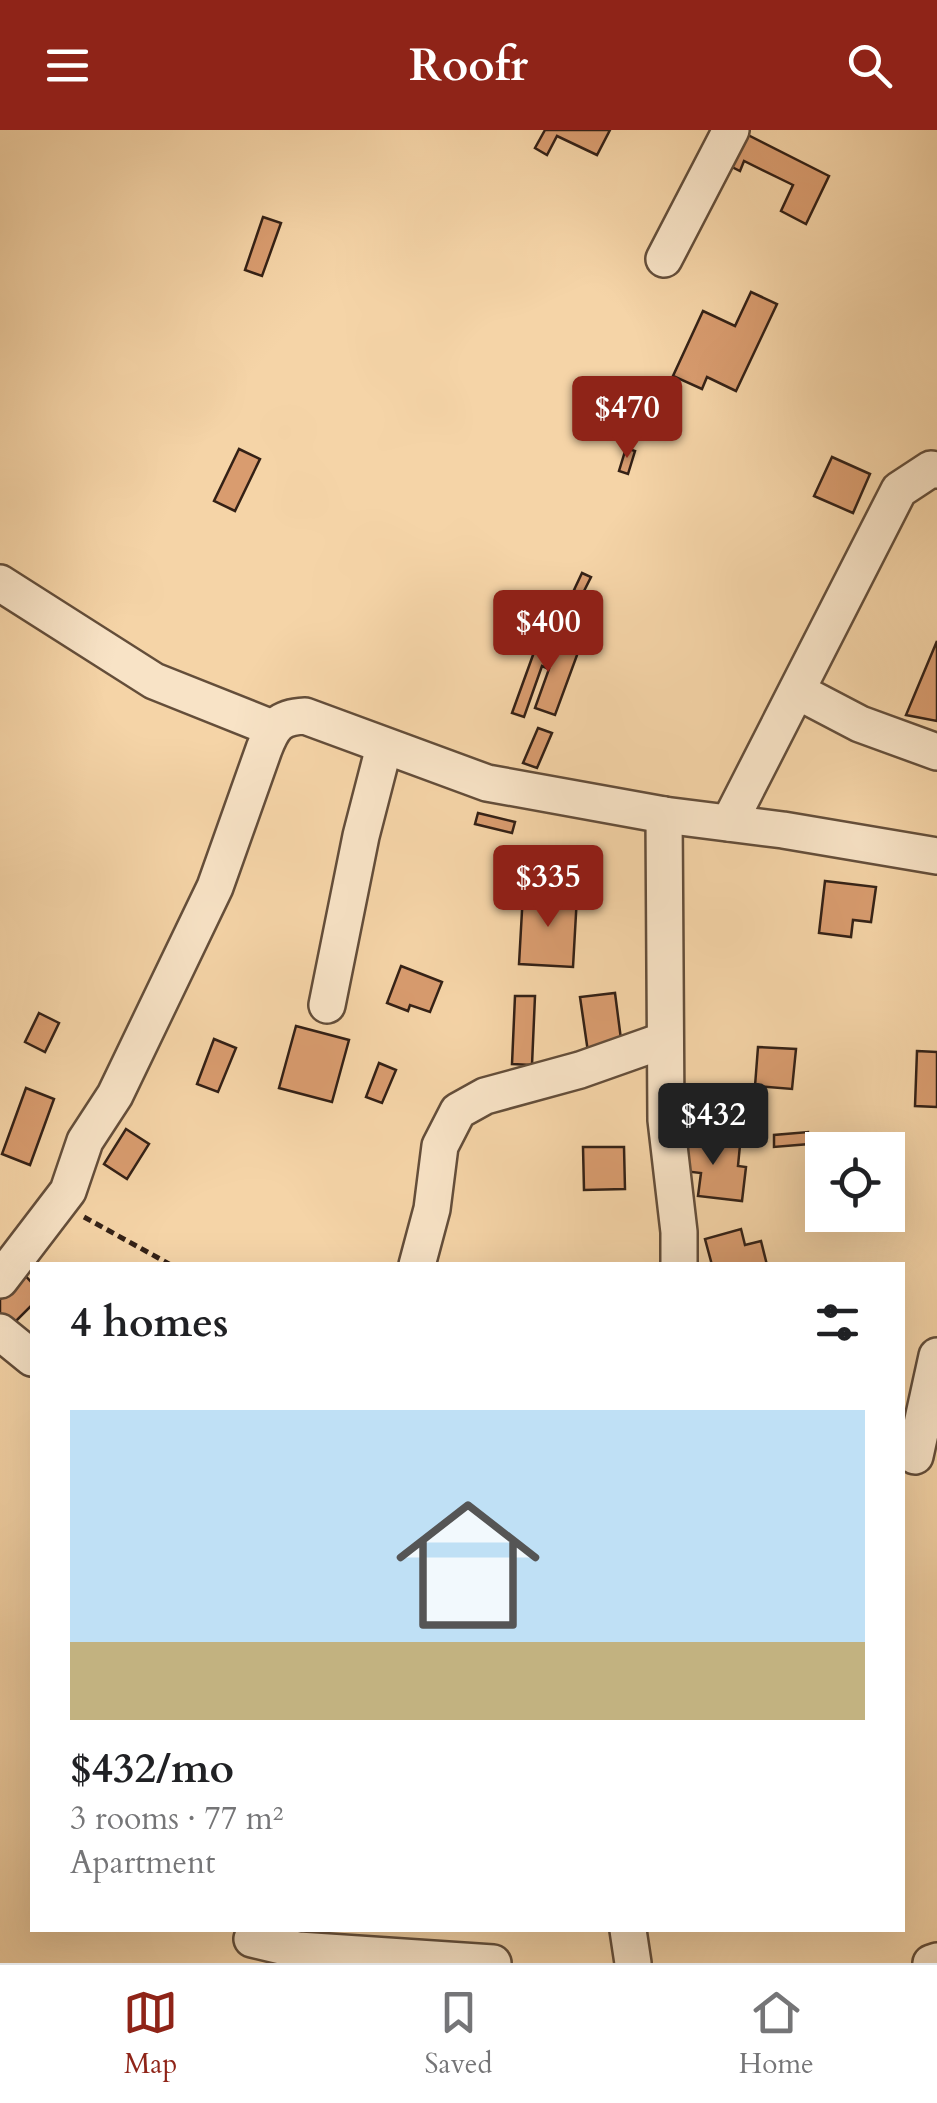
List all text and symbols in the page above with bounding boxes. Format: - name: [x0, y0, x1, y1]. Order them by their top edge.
- text: Roofr: [409, 35, 528, 96]
- icon: menu: [40, 38, 95, 93]
- icon: search: [842, 38, 897, 93]
- pin: $470: [568, 376, 686, 461]
- text: $470: [594, 386, 660, 430]
- pin: $400: [489, 590, 607, 675]
- text: $400: [515, 600, 581, 644]
- pin: $335: [489, 845, 607, 930]
- text: $335: [515, 855, 581, 899]
- pin: $432: [654, 1083, 772, 1168]
- text: $432: [680, 1093, 746, 1137]
- map controls: [805, 1132, 905, 1232]
- button: locate: [805, 1132, 905, 1232]
- text: 4 homes: [70, 1294, 228, 1351]
- icon: filters: [810, 1295, 865, 1350]
- icon: home: [378, 1475, 558, 1655]
- text: $432/mo: [70, 1740, 234, 1797]
- text: 3 rooms · 77 m²: [70, 1797, 283, 1841]
- text: Apartment: [70, 1841, 215, 1885]
- tab: Map: [123, 1985, 178, 2083]
- tab: Saved: [425, 1985, 492, 2083]
- tab: Home: [739, 1985, 814, 2083]

